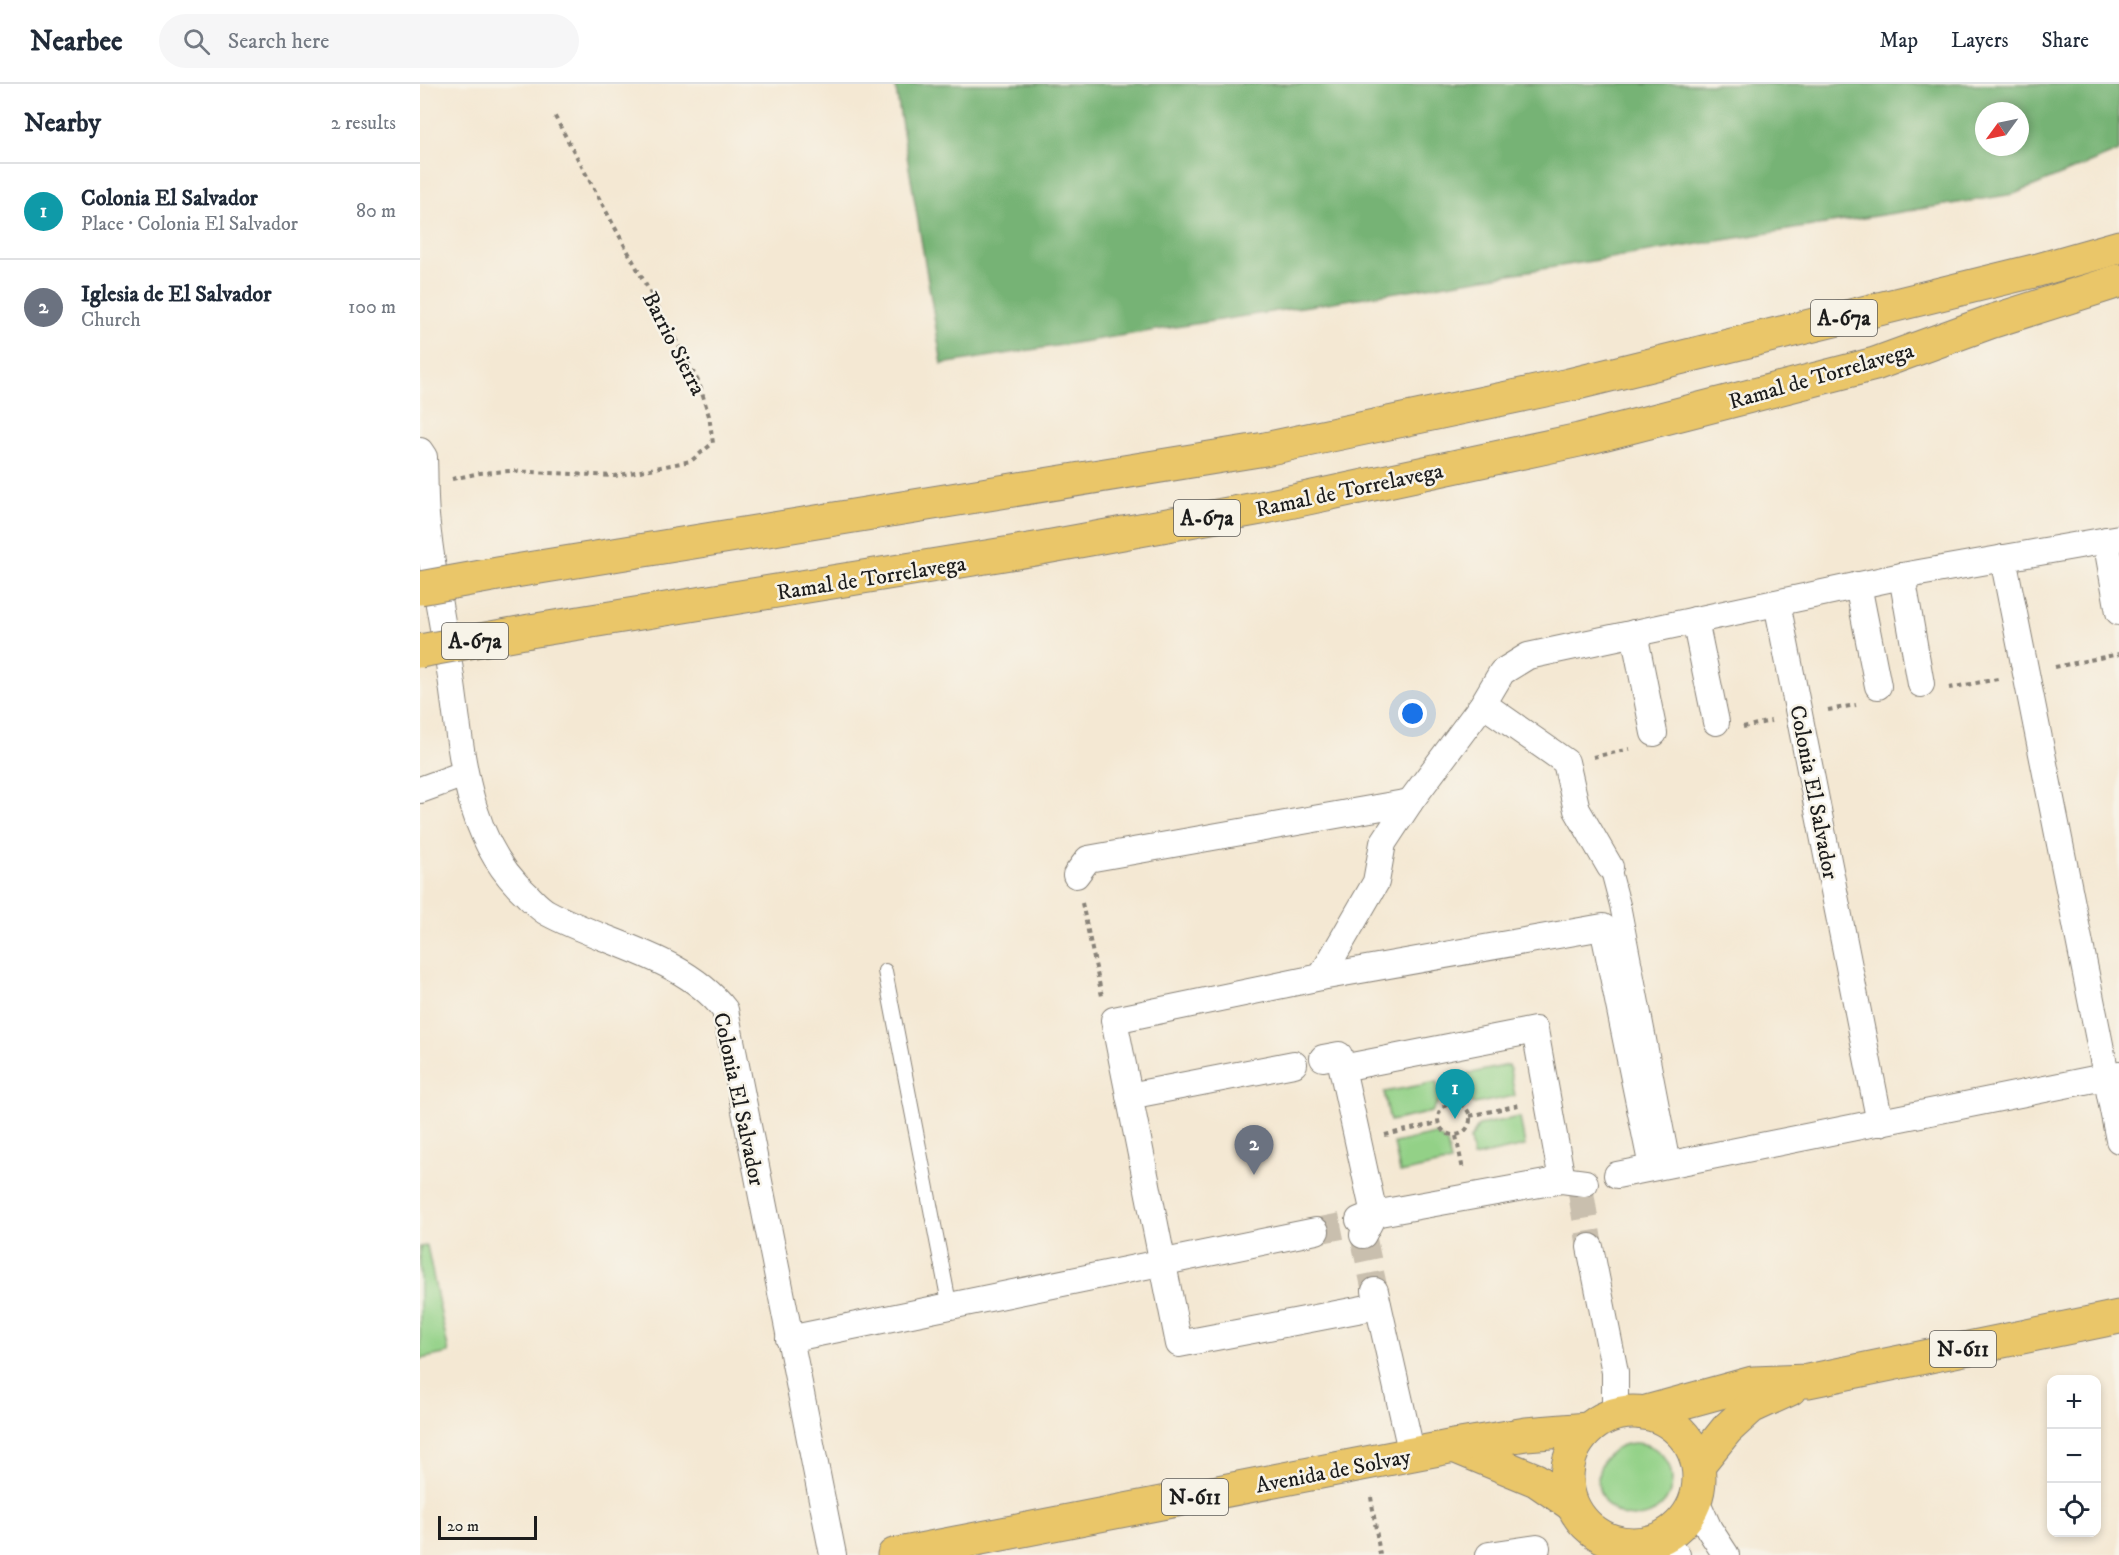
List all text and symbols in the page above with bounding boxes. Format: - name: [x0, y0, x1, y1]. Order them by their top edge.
- search box: [159, 14, 579, 68]
- text: Nearbee: [30, 24, 123, 59]
- icon: search: [180, 25, 213, 58]
- text: Search here: [228, 28, 329, 55]
- text: Map: [1879, 28, 1918, 54]
- text: Layers: [1951, 28, 2009, 54]
- text: Share: [2042, 28, 2089, 54]
- north arrow: [1975, 102, 2029, 156]
- text: Nearby: [24, 107, 101, 140]
- text: 2 results: [331, 111, 396, 136]
- text: Colonia El Salvador: [81, 185, 258, 212]
- text: 1: [40, 199, 47, 224]
- text: 80 m: [356, 199, 396, 224]
- text: Place · Colonia El Salvador: [81, 212, 298, 237]
- text: Iglesia de El Salvador: [81, 281, 271, 308]
- street label: Barrio Sierra: [636, 287, 712, 401]
- text: 2: [39, 295, 48, 320]
- text: 100 m: [348, 295, 396, 320]
- road number: A-67a: [1811, 300, 1877, 336]
- text: Church: [81, 308, 141, 333]
- street label: Ramal de Torrelavega: [1726, 337, 1918, 416]
- street label: Ramal de Torrelavega: [1253, 457, 1446, 524]
- road number: A-67a: [1174, 500, 1240, 536]
- street label: Ramal de Torrelavega: [775, 550, 968, 607]
- road number: A-67a: [442, 623, 508, 659]
- your location: [1398, 699, 1427, 728]
- street label: Colonia El Salvador: [1783, 703, 1844, 882]
- street label: Colonia El Salvador: [707, 1010, 770, 1189]
- pin: 1: [1436, 1070, 1474, 1119]
- pin: 2: [1234, 1126, 1274, 1175]
- road number: N-611: [1930, 1331, 1996, 1367]
- map controls: [2047, 1375, 2101, 1537]
- button: +: [2047, 1375, 2101, 1429]
- button: −: [2047, 1429, 2101, 1483]
- street label: Avenida de Solvay: [1254, 1443, 1414, 1500]
- road number: N-611: [1162, 1479, 1228, 1515]
- button: locate: [2047, 1483, 2101, 1537]
- scale bar: [438, 1513, 537, 1540]
- text: 20 m: [447, 1516, 479, 1536]

